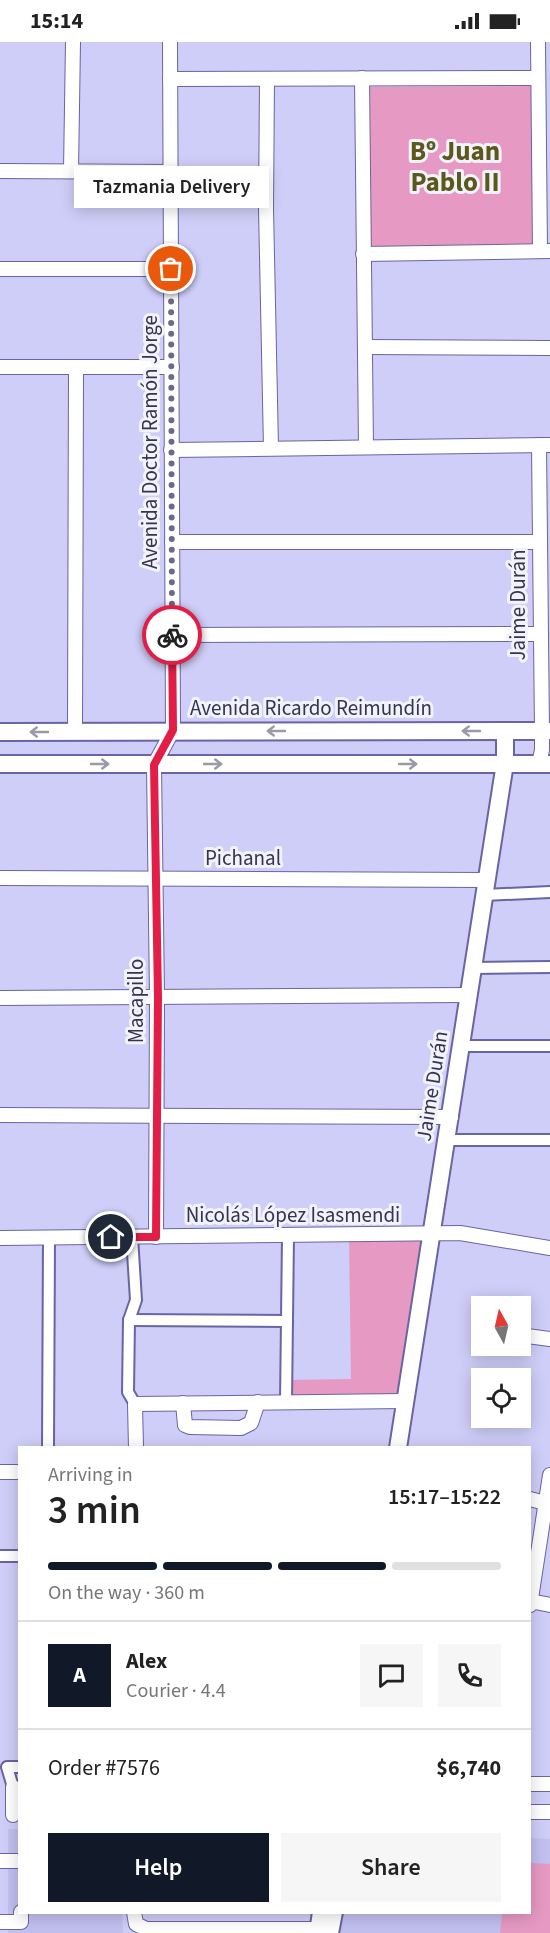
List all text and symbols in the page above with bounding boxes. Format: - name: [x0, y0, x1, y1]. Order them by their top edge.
- text: 15:14: [30, 5, 83, 37]
- district label: Bº Juan Pablo II: [410, 132, 500, 202]
- callout: Tazmania Delivery: [74, 167, 268, 209]
- text: Tazmania Delivery: [93, 173, 250, 201]
- pin: [145, 243, 196, 294]
- icon: bag: [154, 252, 187, 285]
- street label: Avenida Doctor Ramón Jorge: [135, 315, 165, 569]
- street label: Jaime Durán: [503, 549, 533, 661]
- courier: [142, 605, 202, 665]
- icon: bike: [156, 619, 189, 652]
- street label: Avenida Ricardo Reimundín: [190, 693, 432, 723]
- one-way arrow: [266, 725, 286, 737]
- one-way arrow: [461, 725, 481, 737]
- one-way arrow: [29, 726, 49, 738]
- one-way arrow: [202, 758, 222, 770]
- one-way arrow: [397, 758, 417, 770]
- one-way arrow: [90, 759, 110, 770]
- street label: Pichanal: [205, 843, 281, 873]
- street label: Macapillo: [121, 959, 151, 1043]
- street label: Jaime Durán: [408, 1029, 456, 1143]
- street label: Nicolás López Isasmendi: [186, 1200, 400, 1230]
- pin: [85, 1211, 136, 1262]
- icon: home: [94, 1220, 127, 1253]
- north arrow: [471, 1296, 531, 1356]
- map controls: [471, 1296, 531, 1428]
- button: locate: [471, 1368, 531, 1428]
- text: Arriving in: [48, 1461, 133, 1489]
- text: 15:17–15:22: [388, 1481, 501, 1513]
- text: 3 min: [48, 1483, 141, 1539]
- text: On the way · 360 m: [48, 1579, 205, 1607]
- button: chat: [360, 1644, 423, 1707]
- button: phone: [438, 1644, 501, 1707]
- text: Alex: [126, 1645, 167, 1677]
- text: A: [73, 1659, 86, 1691]
- text: Courier · 4.4: [126, 1677, 226, 1705]
- text: Order #7576: [48, 1752, 160, 1784]
- text: $6,740: [436, 1752, 501, 1784]
- button: Help: [48, 1833, 269, 1902]
- button: Share: [281, 1833, 501, 1902]

